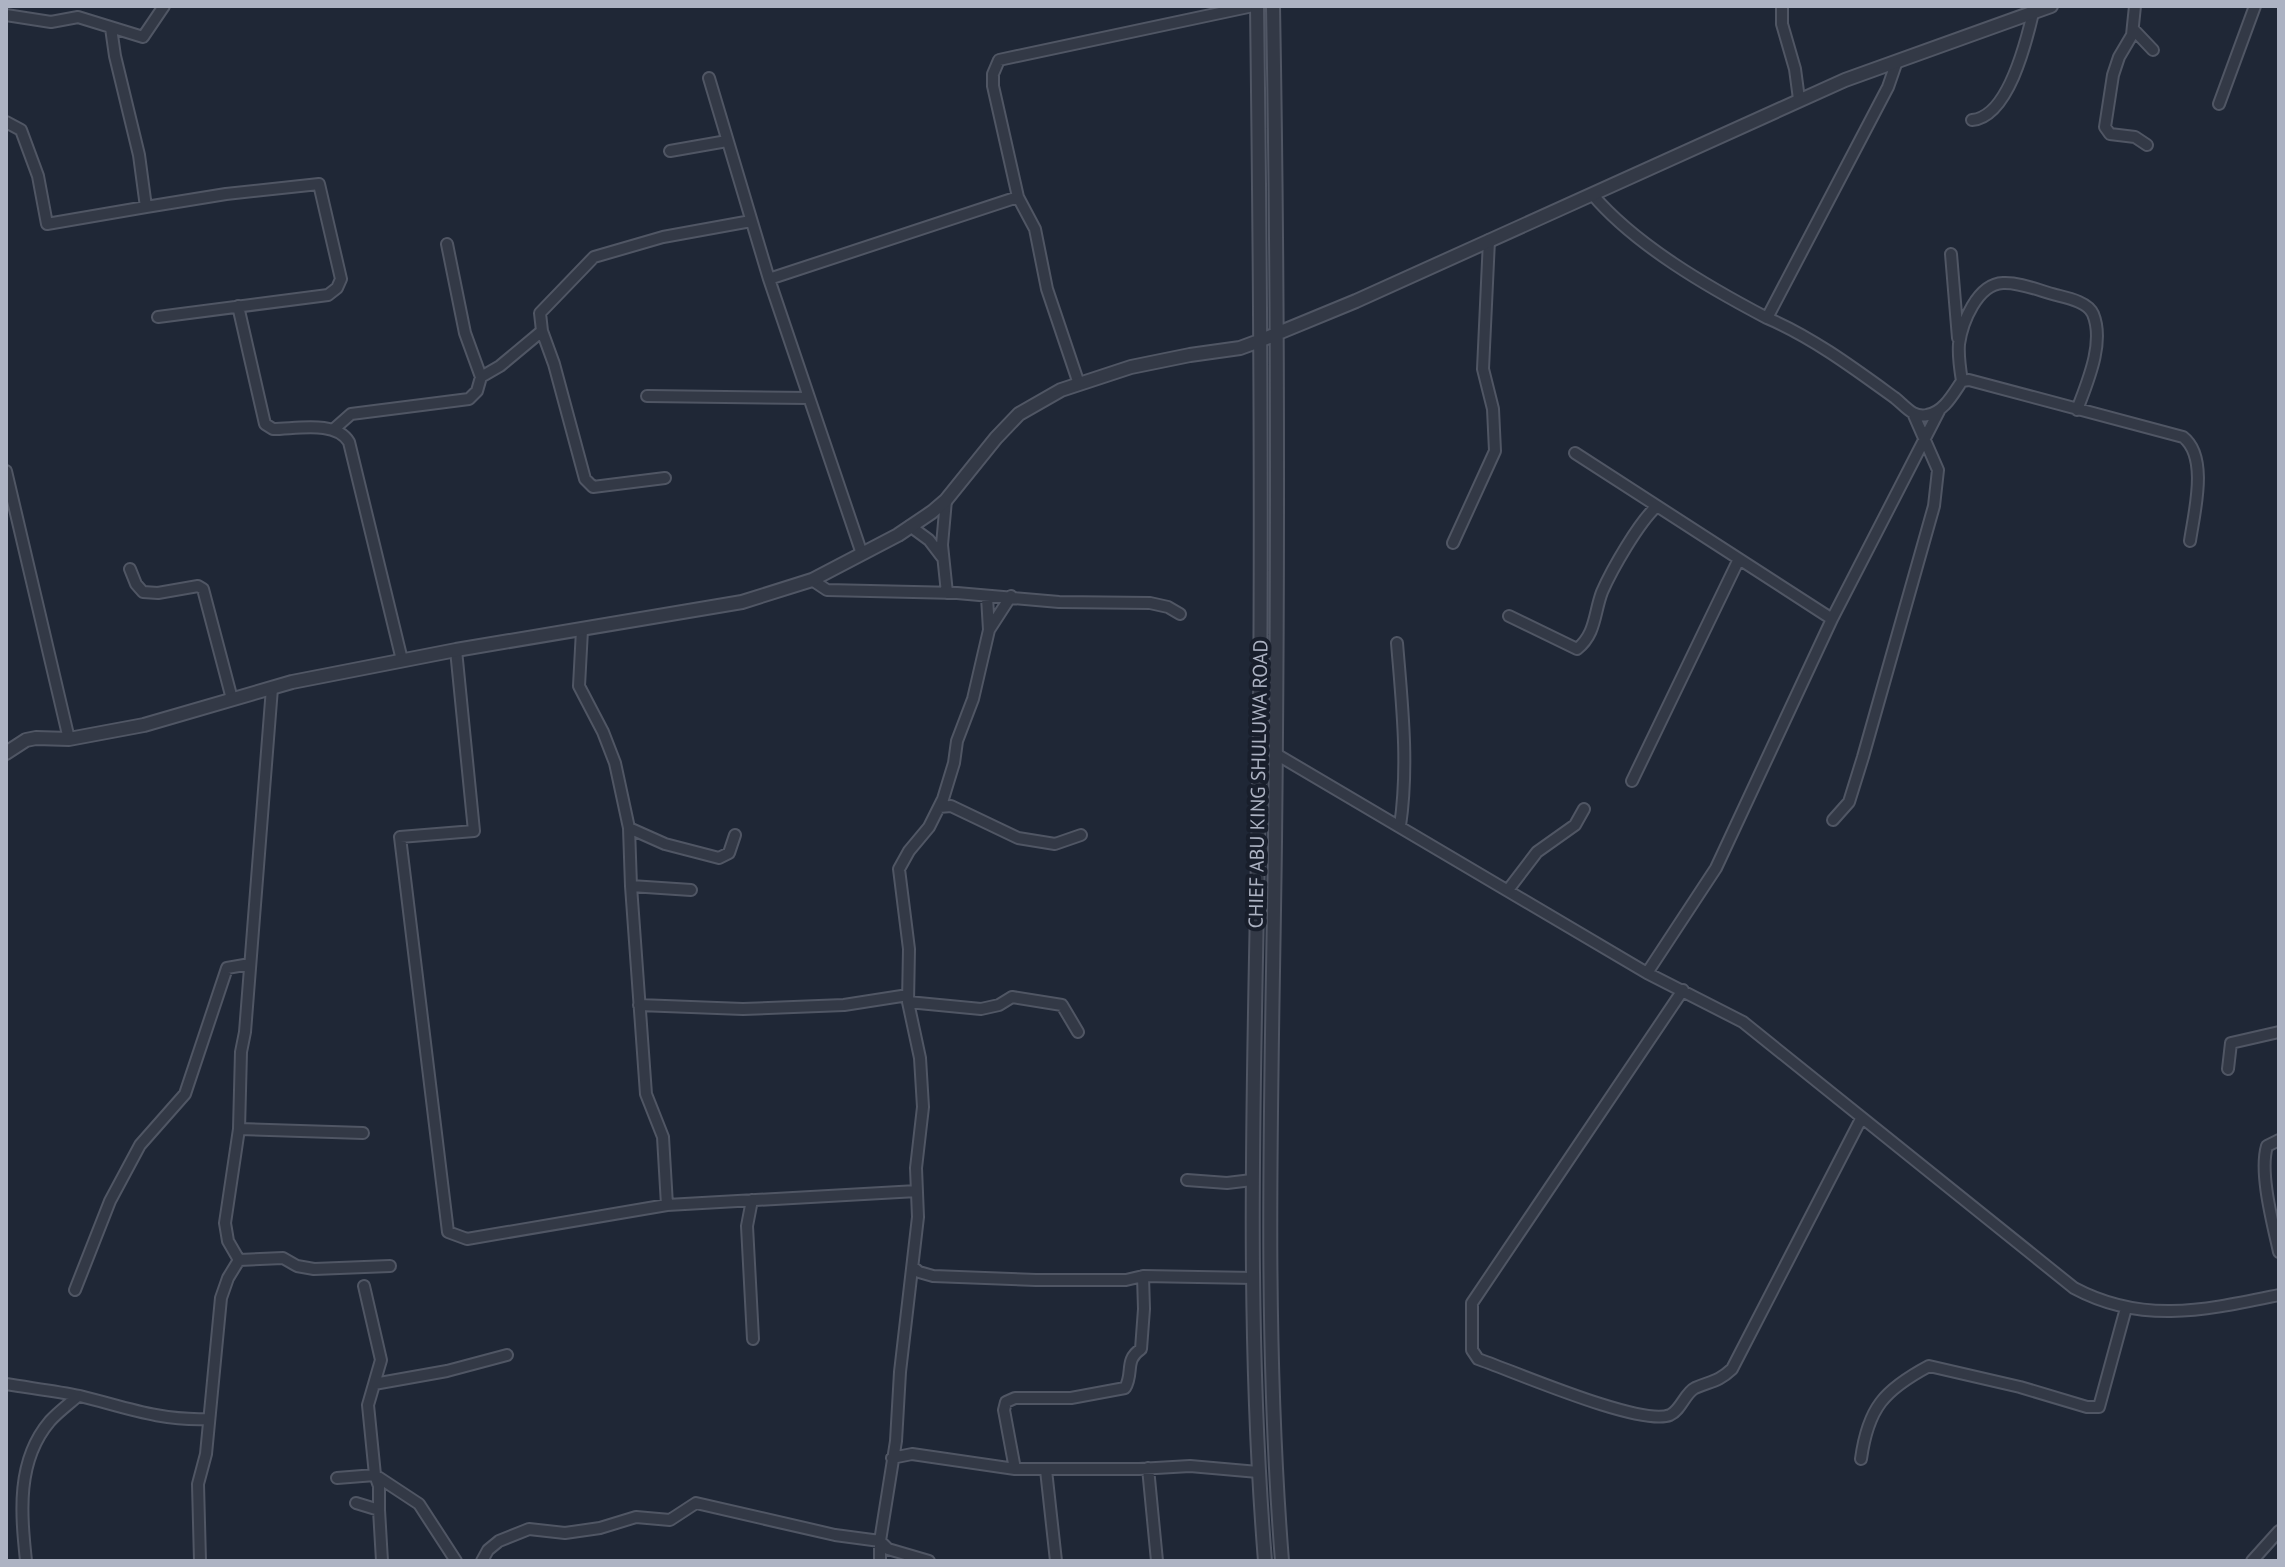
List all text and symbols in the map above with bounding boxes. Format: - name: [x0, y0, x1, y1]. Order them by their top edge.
- street label: CHIEF ABU KING SHULUWA ROAD: [1242, 639, 1274, 929]

